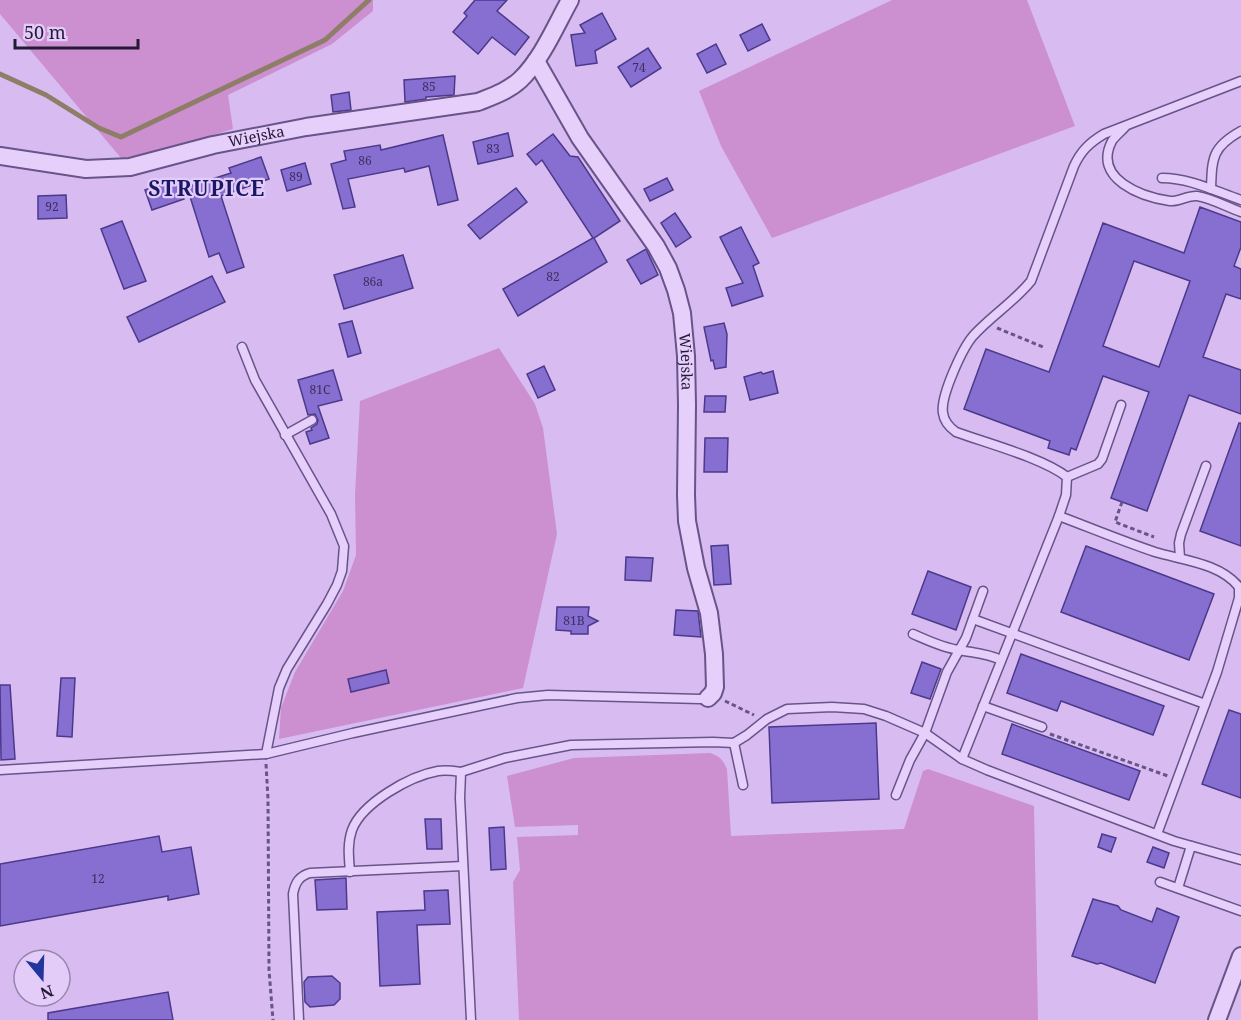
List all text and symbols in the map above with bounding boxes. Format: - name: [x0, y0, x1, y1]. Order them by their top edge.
- scale bar: [15, 12, 138, 50]
- text: 50 m: [24, 20, 66, 44]
- house number: 74: [632, 59, 646, 76]
- house number: 85: [422, 78, 436, 95]
- street label: Wiejska: [226, 120, 286, 151]
- house number: 83: [486, 140, 500, 157]
- house number: 86: [358, 152, 372, 169]
- house number: 89: [289, 168, 303, 185]
- district label: STRUPICE: [148, 174, 266, 202]
- house number: 92: [45, 198, 59, 215]
- house number: 82: [546, 268, 560, 285]
- house number: 86a: [363, 273, 383, 290]
- street label: Wiejska: [675, 332, 698, 391]
- house number: 81C: [310, 381, 330, 398]
- house number: 81B: [563, 612, 585, 629]
- house number: 12: [91, 870, 105, 887]
- north arrow: [12, 948, 72, 1008]
- text: N: [37, 980, 56, 1005]

